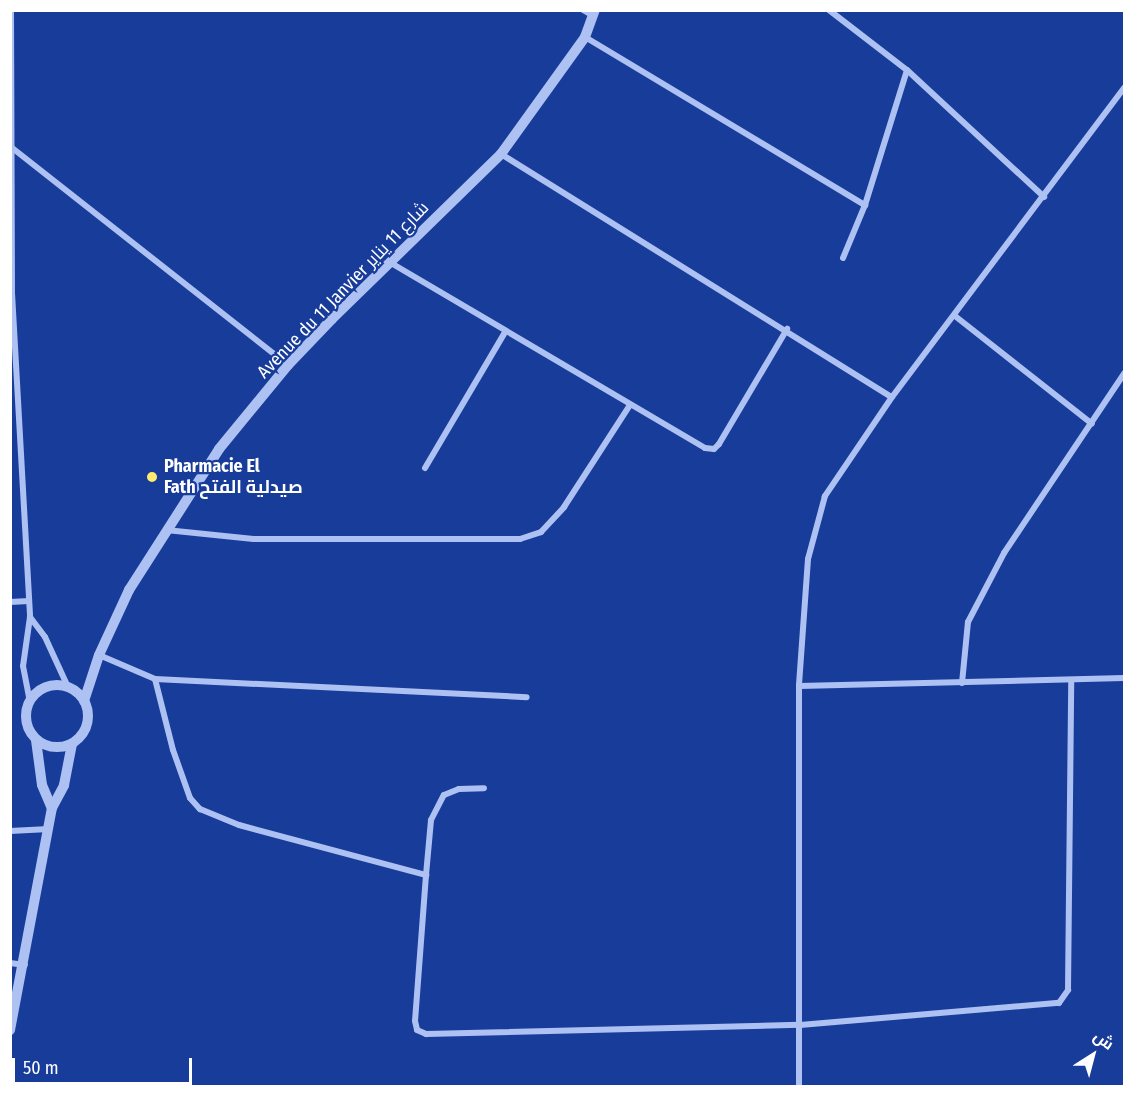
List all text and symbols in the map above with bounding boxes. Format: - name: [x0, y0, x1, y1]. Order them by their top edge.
- street label: Avenue du 11 Janvier شارع 11 يناير: [253, 197, 433, 383]
- place label: Pharmacie El Fath صيدلية الفتح: [164, 456, 303, 498]
- marker: Pharmacie El Fath صيدلية الفتح: [145, 470, 159, 484]
- north arrow: [1063, 1025, 1123, 1085]
- text: ش: [1090, 1026, 1118, 1054]
- scale bar: [15, 1046, 195, 1084]
- text: 50 m: [23, 1057, 59, 1079]

